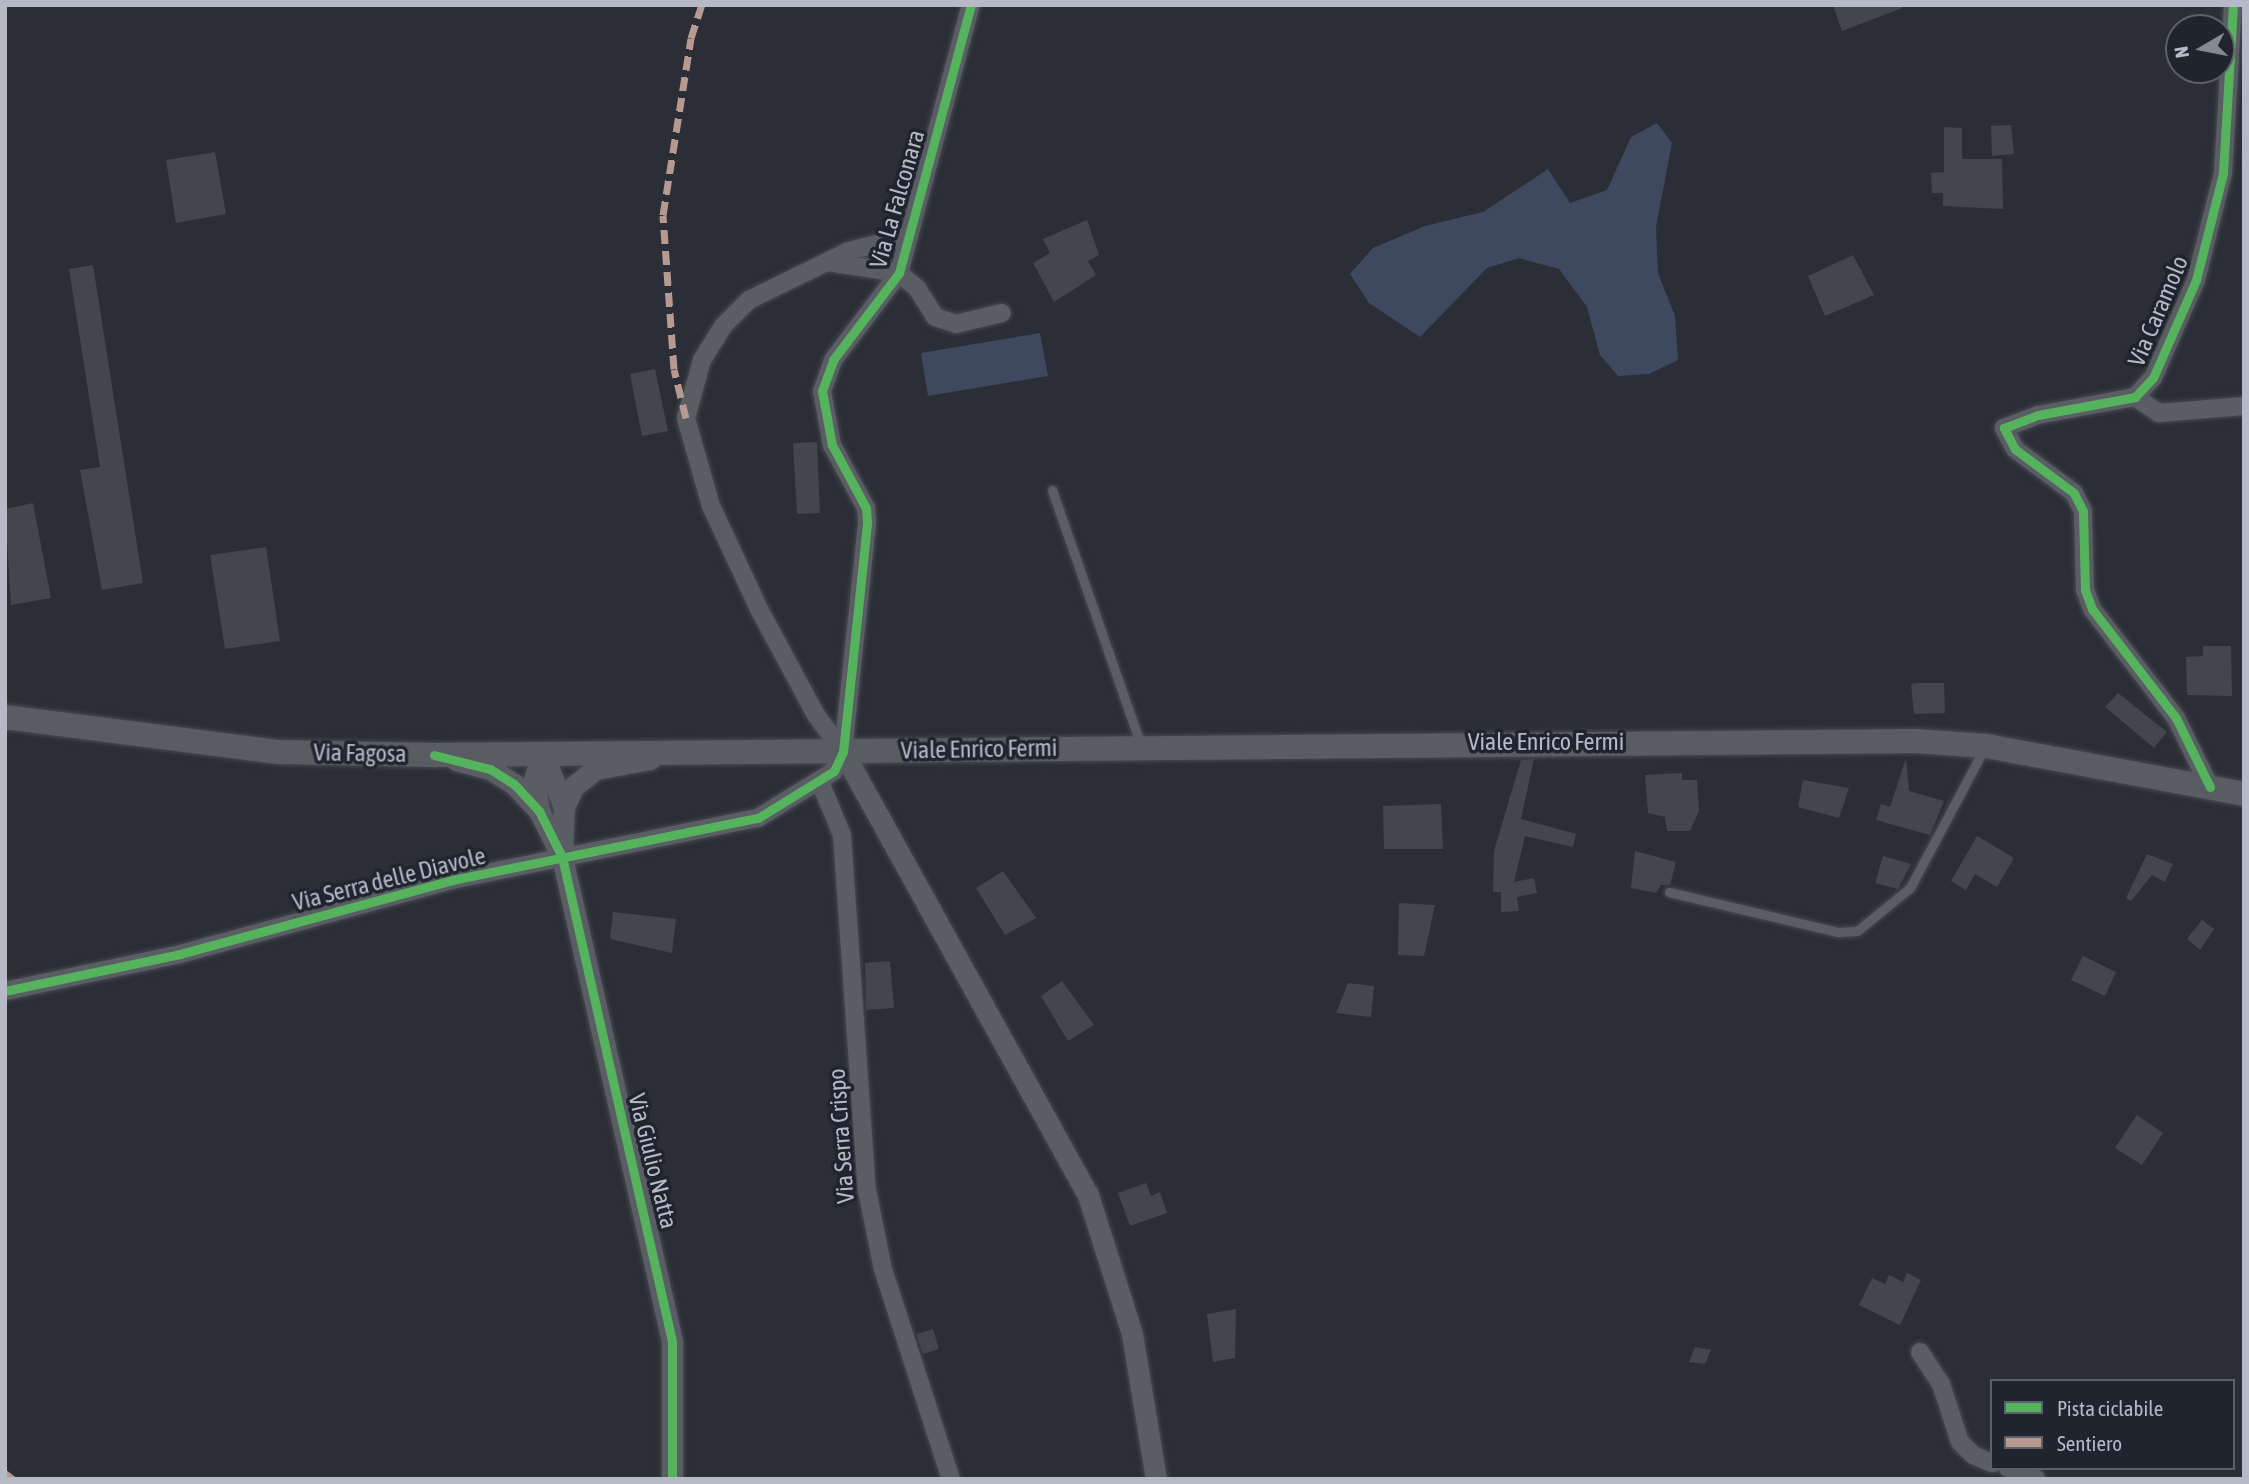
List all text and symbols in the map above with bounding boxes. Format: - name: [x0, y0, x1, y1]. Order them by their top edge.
- north arrow: [2165, 14, 2235, 84]
- text: N: [2169, 45, 2193, 60]
- street label: Via La Falconara: [863, 126, 931, 272]
- street label: Via Caramolo: [2122, 251, 2194, 371]
- street label: Viale Enrico Fermi: [1468, 728, 1624, 756]
- street label: Viale Enrico Fermi: [900, 733, 1058, 765]
- street label: Via Fagosa: [313, 738, 407, 768]
- street label: Via Serra delle Diavole: [290, 841, 488, 917]
- street label: Via Serra Crispo: [822, 1067, 860, 1205]
- street label: Via Giulio Natta: [622, 1090, 684, 1232]
- legend: [1990, 1379, 2235, 1470]
- text: Pista ciclabile: [2057, 1396, 2163, 1420]
- text: Sentiero: [2057, 1431, 2122, 1455]

